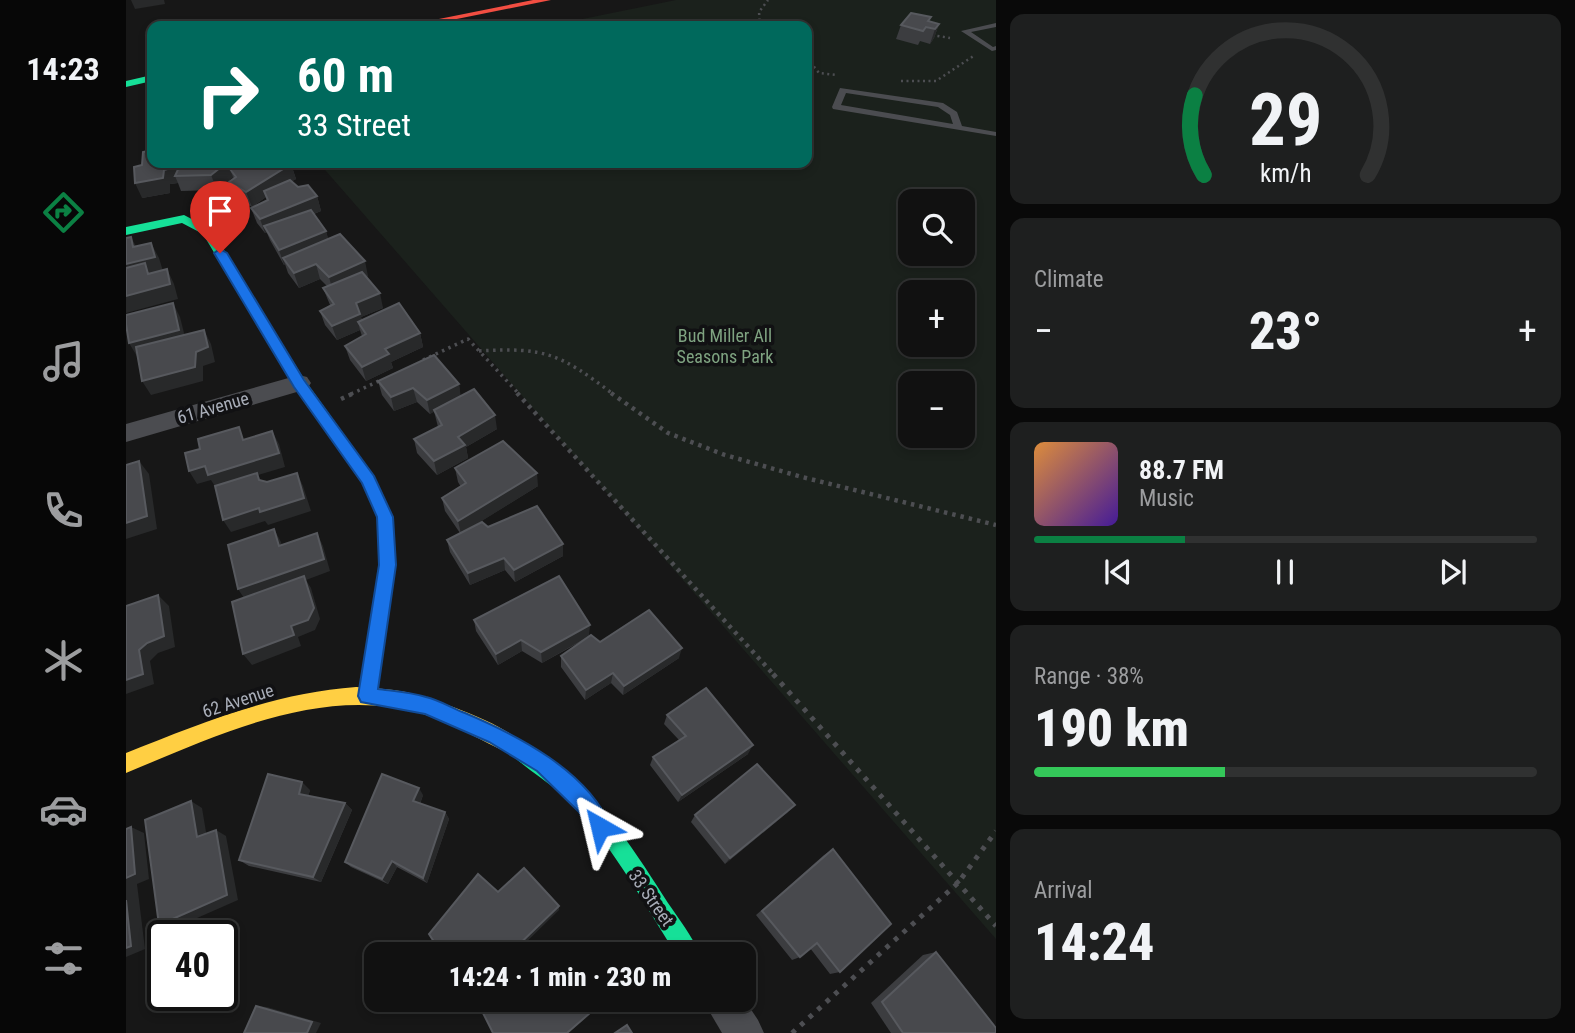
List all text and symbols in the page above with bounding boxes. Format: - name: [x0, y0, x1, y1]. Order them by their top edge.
- text: 60 m: [297, 47, 394, 104]
- icon: right: [182, 49, 273, 140]
- text: 14:23: [26, 50, 100, 88]
- text: 29: [1249, 77, 1322, 163]
- text: 33 Street: [297, 106, 411, 144]
- text: km/h: [1260, 159, 1311, 188]
- pin: [190, 181, 250, 253]
- icon: directions: [39, 188, 88, 237]
- map controls: [898, 189, 975, 448]
- button: search: [898, 189, 975, 266]
- icon: arrive: [201, 192, 239, 230]
- text: Climate: [1034, 266, 1104, 293]
- button: +: [898, 280, 975, 357]
- text: 23°: [1249, 301, 1322, 362]
- text: −: [1034, 309, 1053, 353]
- text: +: [1518, 309, 1537, 353]
- park label: Bud Miller All Seasons Park: [677, 325, 773, 367]
- icon: music: [39, 337, 88, 386]
- button: −: [898, 371, 975, 448]
- street label: 61 Avenue: [175, 387, 251, 428]
- text: 88.7 FM: [1139, 455, 1224, 485]
- text: Music: [1139, 485, 1194, 512]
- icon: phone: [39, 486, 88, 535]
- icon: previous: [1099, 553, 1137, 591]
- icon: pause: [1266, 553, 1304, 591]
- icon: next: [1434, 553, 1472, 591]
- icon: climate: [39, 636, 88, 685]
- text: Range · 38%: [1034, 663, 1144, 690]
- street label: 62 Avenue: [200, 679, 276, 722]
- text: 190 km: [1034, 698, 1189, 759]
- icon: car: [39, 785, 88, 834]
- position arrow: [563, 790, 637, 864]
- street label: 33 Street: [624, 865, 678, 930]
- text: Arrival: [1034, 877, 1093, 904]
- text: 14:24: [1034, 912, 1154, 973]
- speed limit sign: 40: [147, 920, 238, 1011]
- icon: filters: [39, 934, 88, 983]
- text: 14:24 · 1 min · 230 m: [449, 962, 671, 992]

